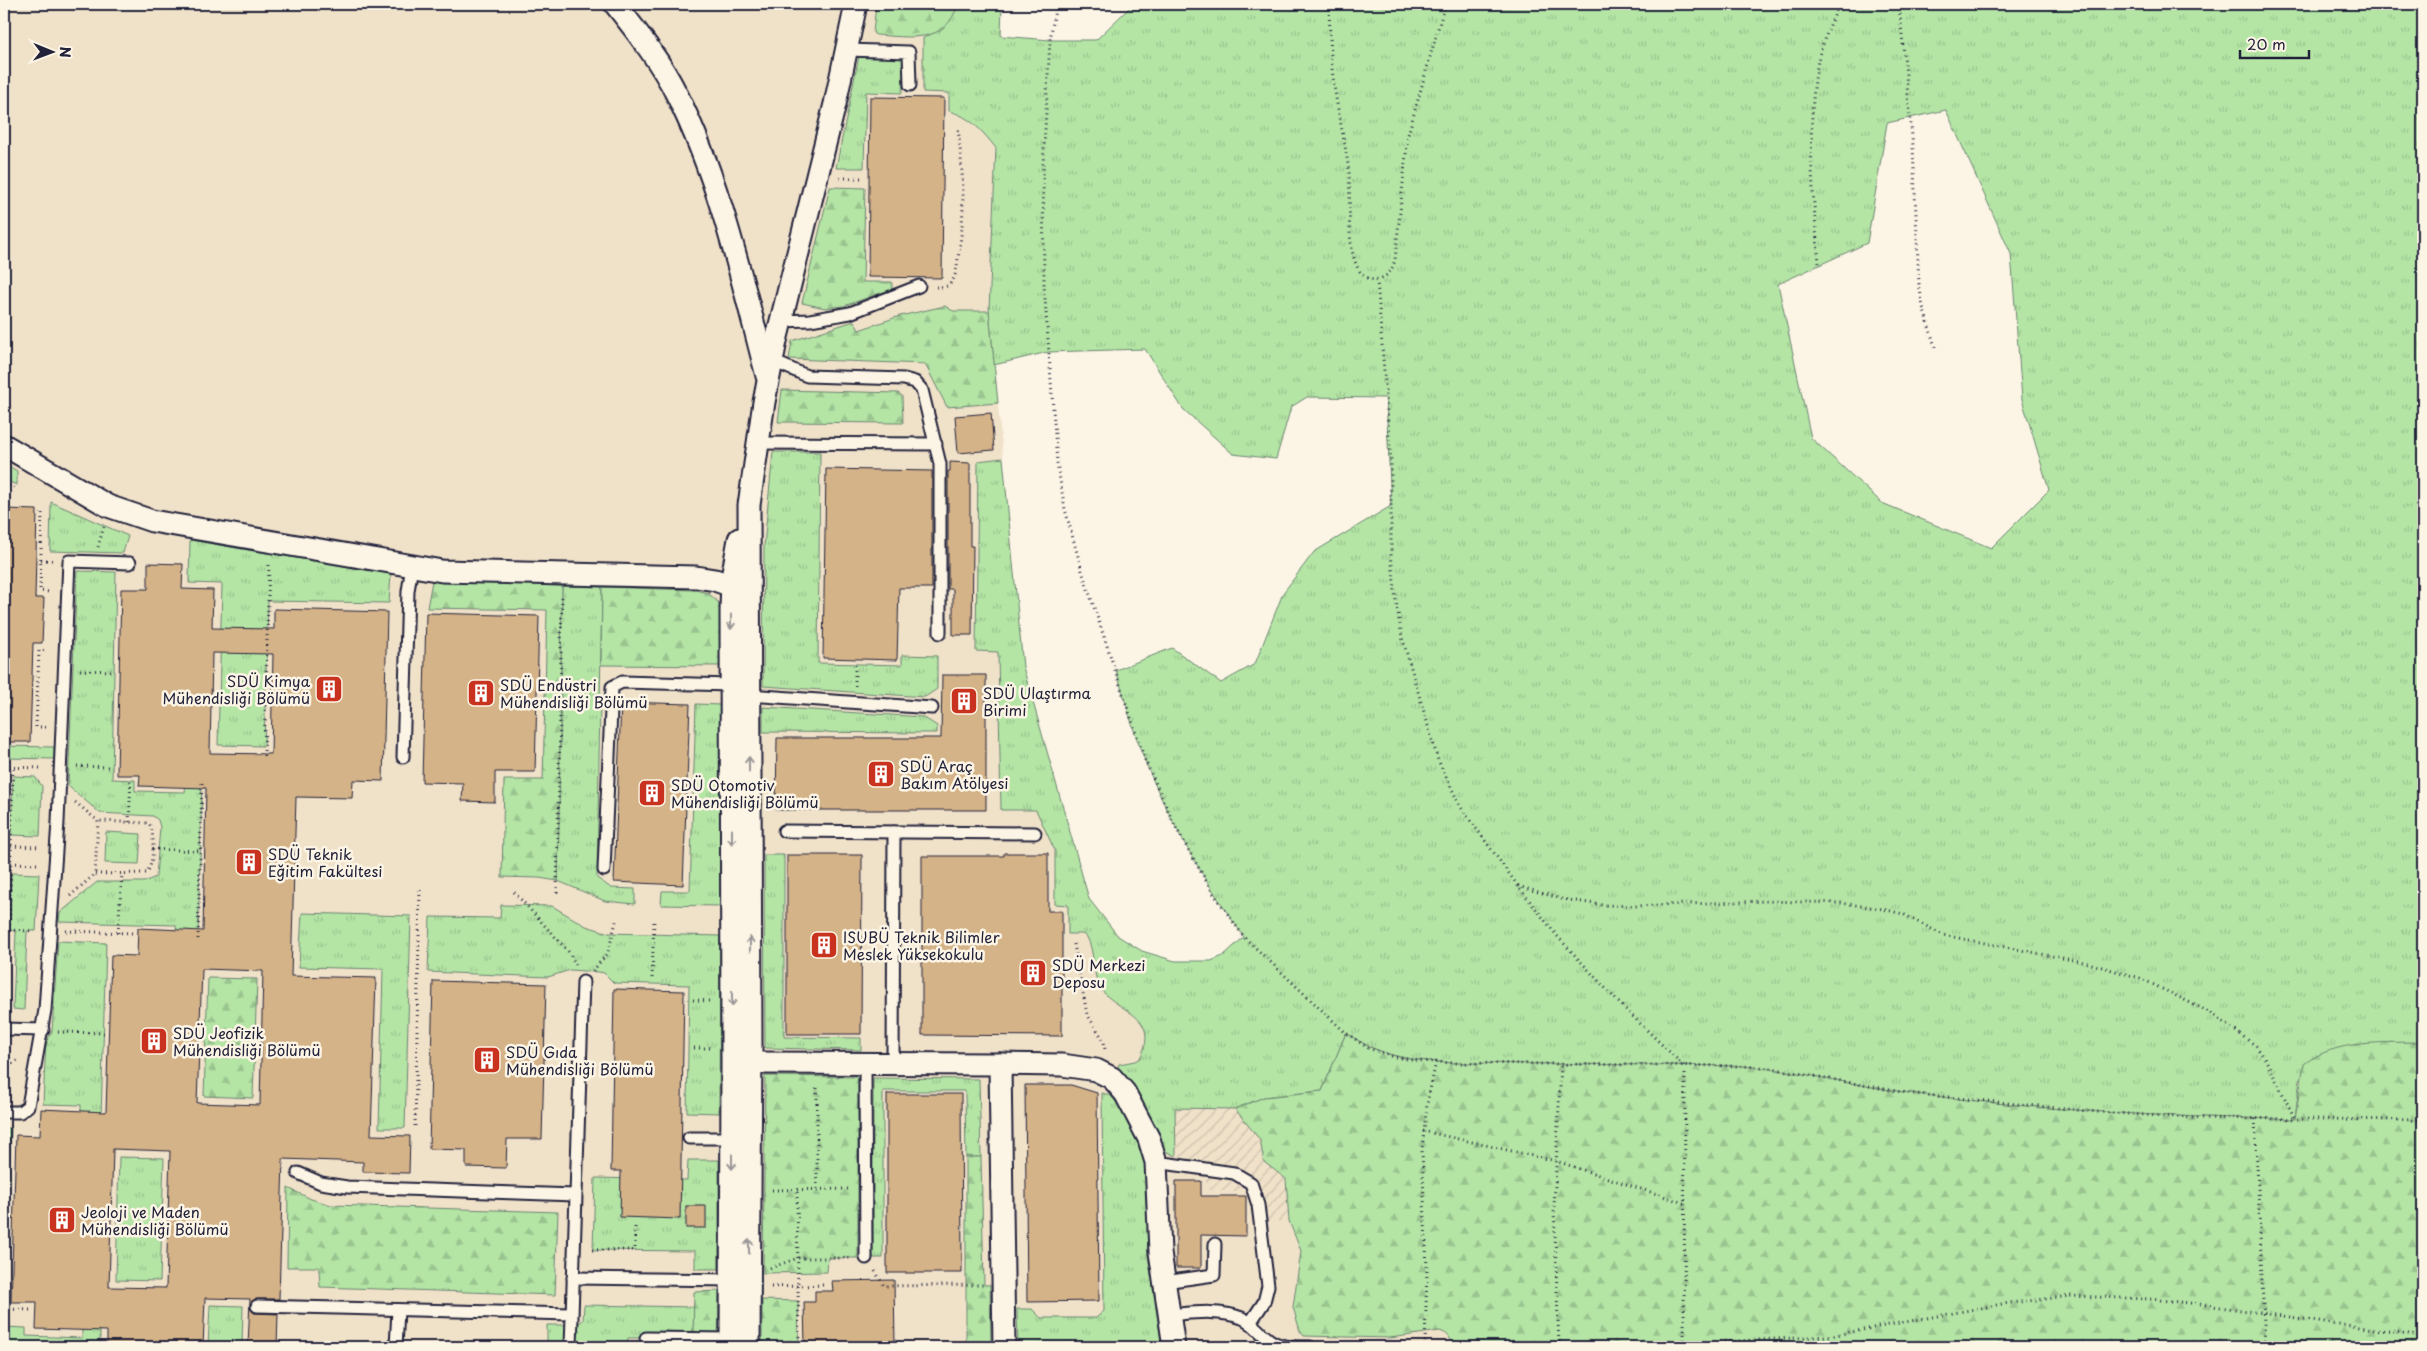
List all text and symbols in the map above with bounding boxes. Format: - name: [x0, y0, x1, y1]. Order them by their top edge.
- north arrow: [28, 28, 78, 78]
- scale bar: [2240, 28, 2308, 60]
- text: 20 m: [2247, 32, 2286, 55]
- text: N: [55, 47, 76, 58]
- one-way arrow: [726, 614, 736, 630]
- place label: SDÜ Kimya Mühendisliği Bölümü: [162, 669, 311, 709]
- place label: SDÜ Endüstri Mühendisliği Bölümü: [500, 673, 648, 713]
- building icon: SDÜ Kimya Mühendisliği Bölümü: [314, 674, 344, 704]
- building icon: SDÜ Endüstri Mühendisliği Bölümü: [466, 678, 496, 708]
- place label: SDÜ Ulaştırma Birimi: [983, 681, 1092, 721]
- building icon: SDÜ Ulaştırma Birimi: [949, 686, 979, 716]
- place label: SDÜ Araç Bakım Atölyesi: [900, 754, 1008, 794]
- one-way arrow: [744, 756, 754, 772]
- building icon: SDÜ Araç Bakım Atölyesi: [866, 759, 896, 789]
- place label: SDÜ Otomotiv Mühendisliği Bölümü: [671, 773, 819, 813]
- building icon: SDÜ Otomotiv Mühendisliği Bölümü: [637, 778, 667, 808]
- one-way arrow: [727, 828, 737, 845]
- place label: SDÜ Teknik Eğitim Fakültesi: [268, 842, 383, 882]
- building icon: SDÜ Teknik Eğitim Fakültesi: [234, 847, 264, 877]
- place label: ISUBÜ Teknik Bilimler Meslek Yüksekokulu: [843, 925, 1000, 965]
- building icon: ISUBÜ Teknik Bilimler Meslek Yüksekokulu: [809, 930, 839, 960]
- one-way arrow: [745, 936, 755, 952]
- place label: SDÜ Merkezi Deposu: [1052, 953, 1146, 993]
- building icon: SDÜ Merkezi Deposu: [1018, 958, 1048, 988]
- one-way arrow: [727, 991, 737, 1007]
- place label: SDÜ Jeofizik Mühendisliği Bölümü: [173, 1021, 321, 1061]
- building icon: SDÜ Jeofizik Mühendisliği Bölümü: [139, 1026, 169, 1056]
- place label: SDÜ Gıda Mühendisliği Bölümü: [506, 1040, 654, 1080]
- building icon: SDÜ Gıda Mühendisliği Bölümü: [472, 1045, 502, 1075]
- one-way arrow: [727, 1154, 737, 1170]
- place label: Jeoloji ve Maden Mühendisliği Bölümü: [81, 1200, 229, 1240]
- building icon: Jeoloji ve Maden Mühendisliği Bölümü: [47, 1205, 77, 1235]
- one-way arrow: [744, 1238, 754, 1254]

